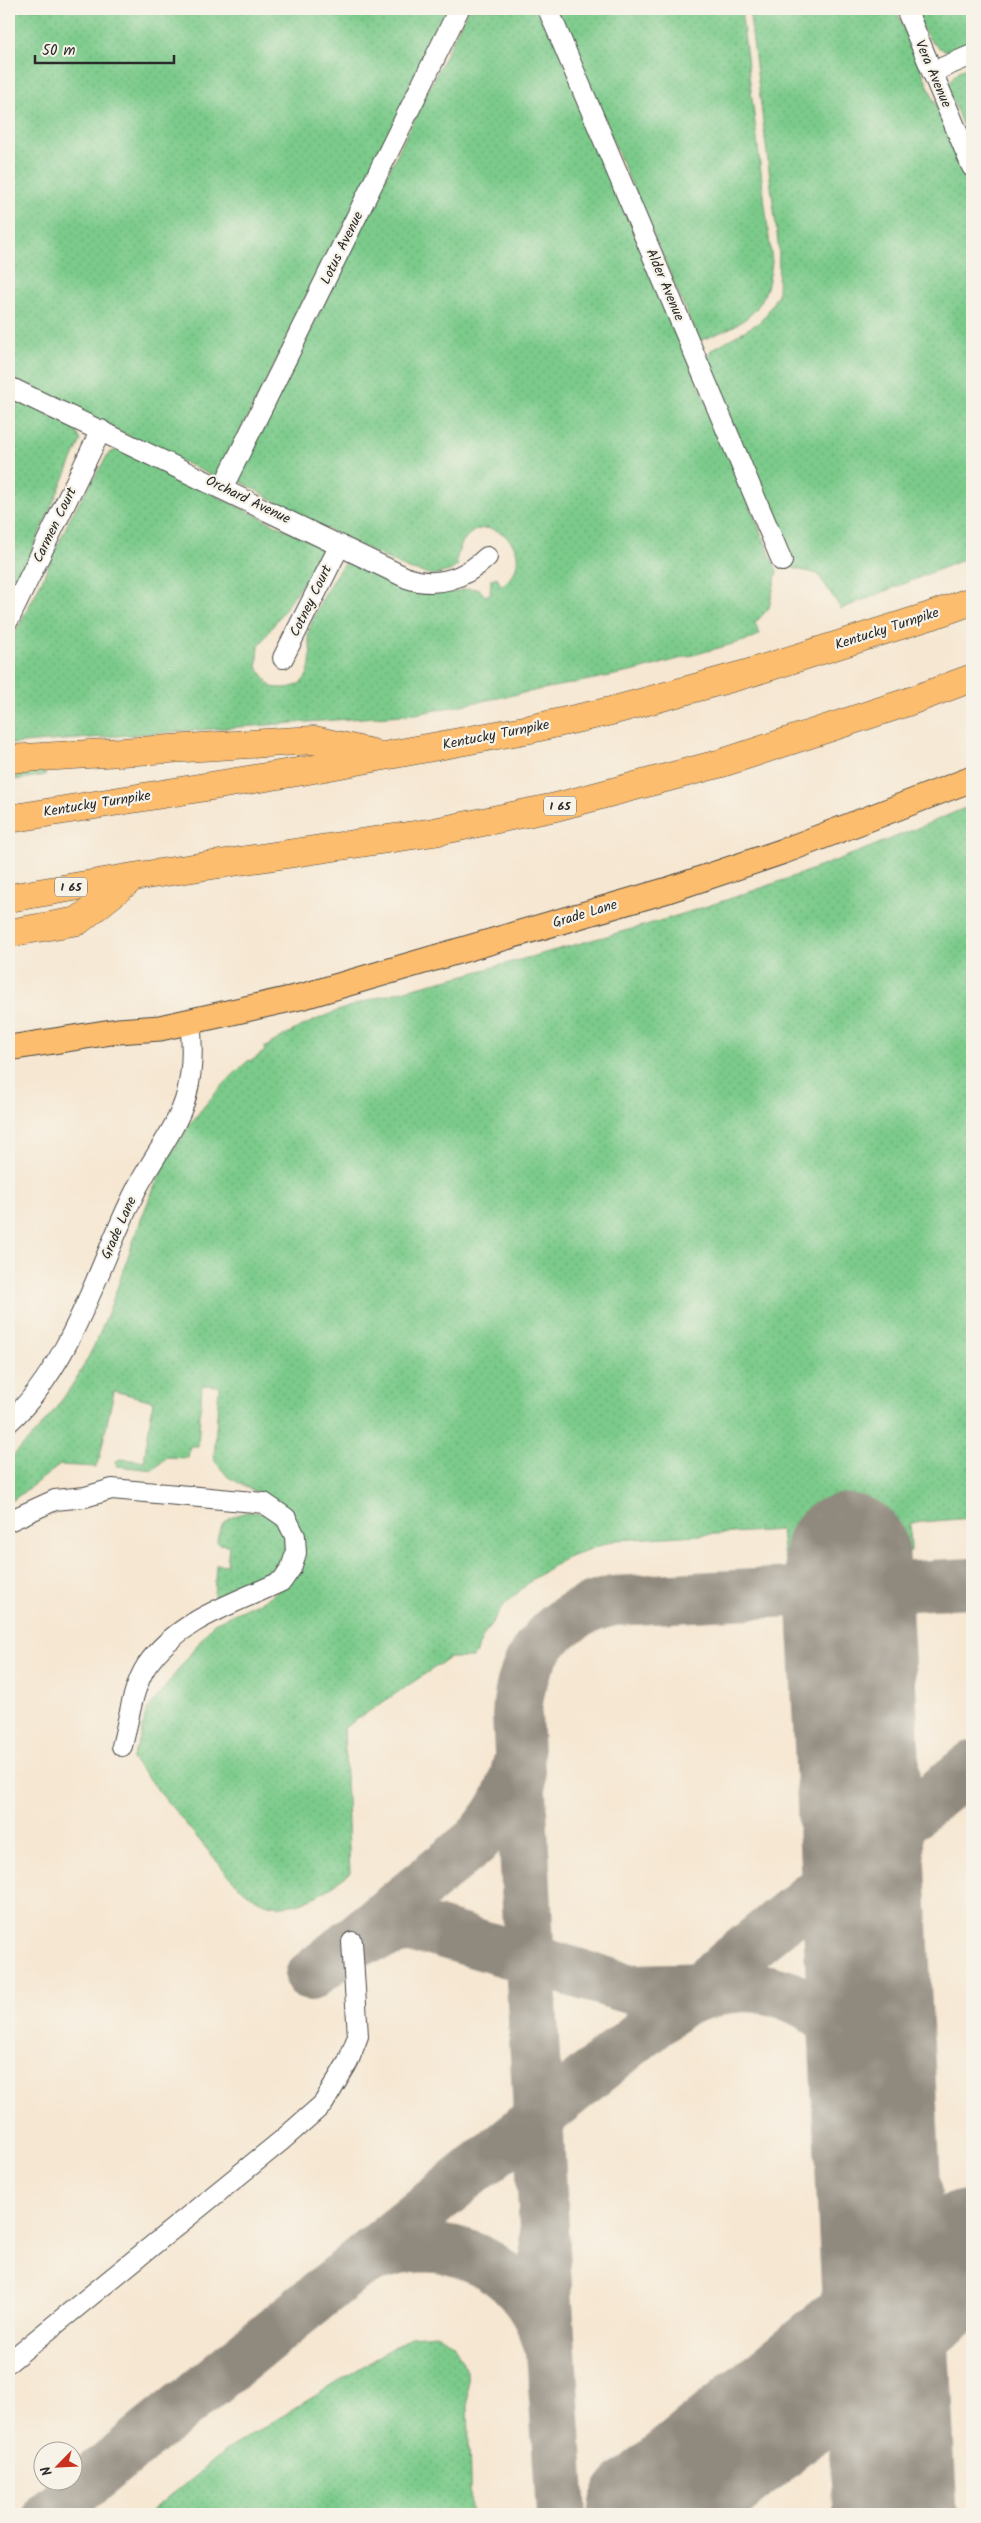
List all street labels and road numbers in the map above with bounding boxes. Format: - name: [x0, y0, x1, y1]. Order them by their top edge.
- street label: Vera Avenue: [909, 37, 957, 112]
- street label: Lotus Avenue: [315, 207, 369, 288]
- street label: Alder Avenue: [640, 245, 690, 325]
- street label: Orchard Avenue: [202, 470, 295, 530]
- street label: Carmen Court: [27, 483, 83, 567]
- street label: Cotney Court: [284, 561, 338, 641]
- street label: Kentucky Turnpike: [832, 602, 943, 656]
- street label: Kentucky Turnpike: [441, 714, 552, 756]
- street label: Kentucky Turnpike: [42, 785, 153, 823]
- road number: I 65: [544, 796, 576, 816]
- road number: I 65: [55, 878, 87, 896]
- street label: Grade Lane: [550, 894, 621, 934]
- street label: Grade Lane: [95, 1192, 143, 1263]

